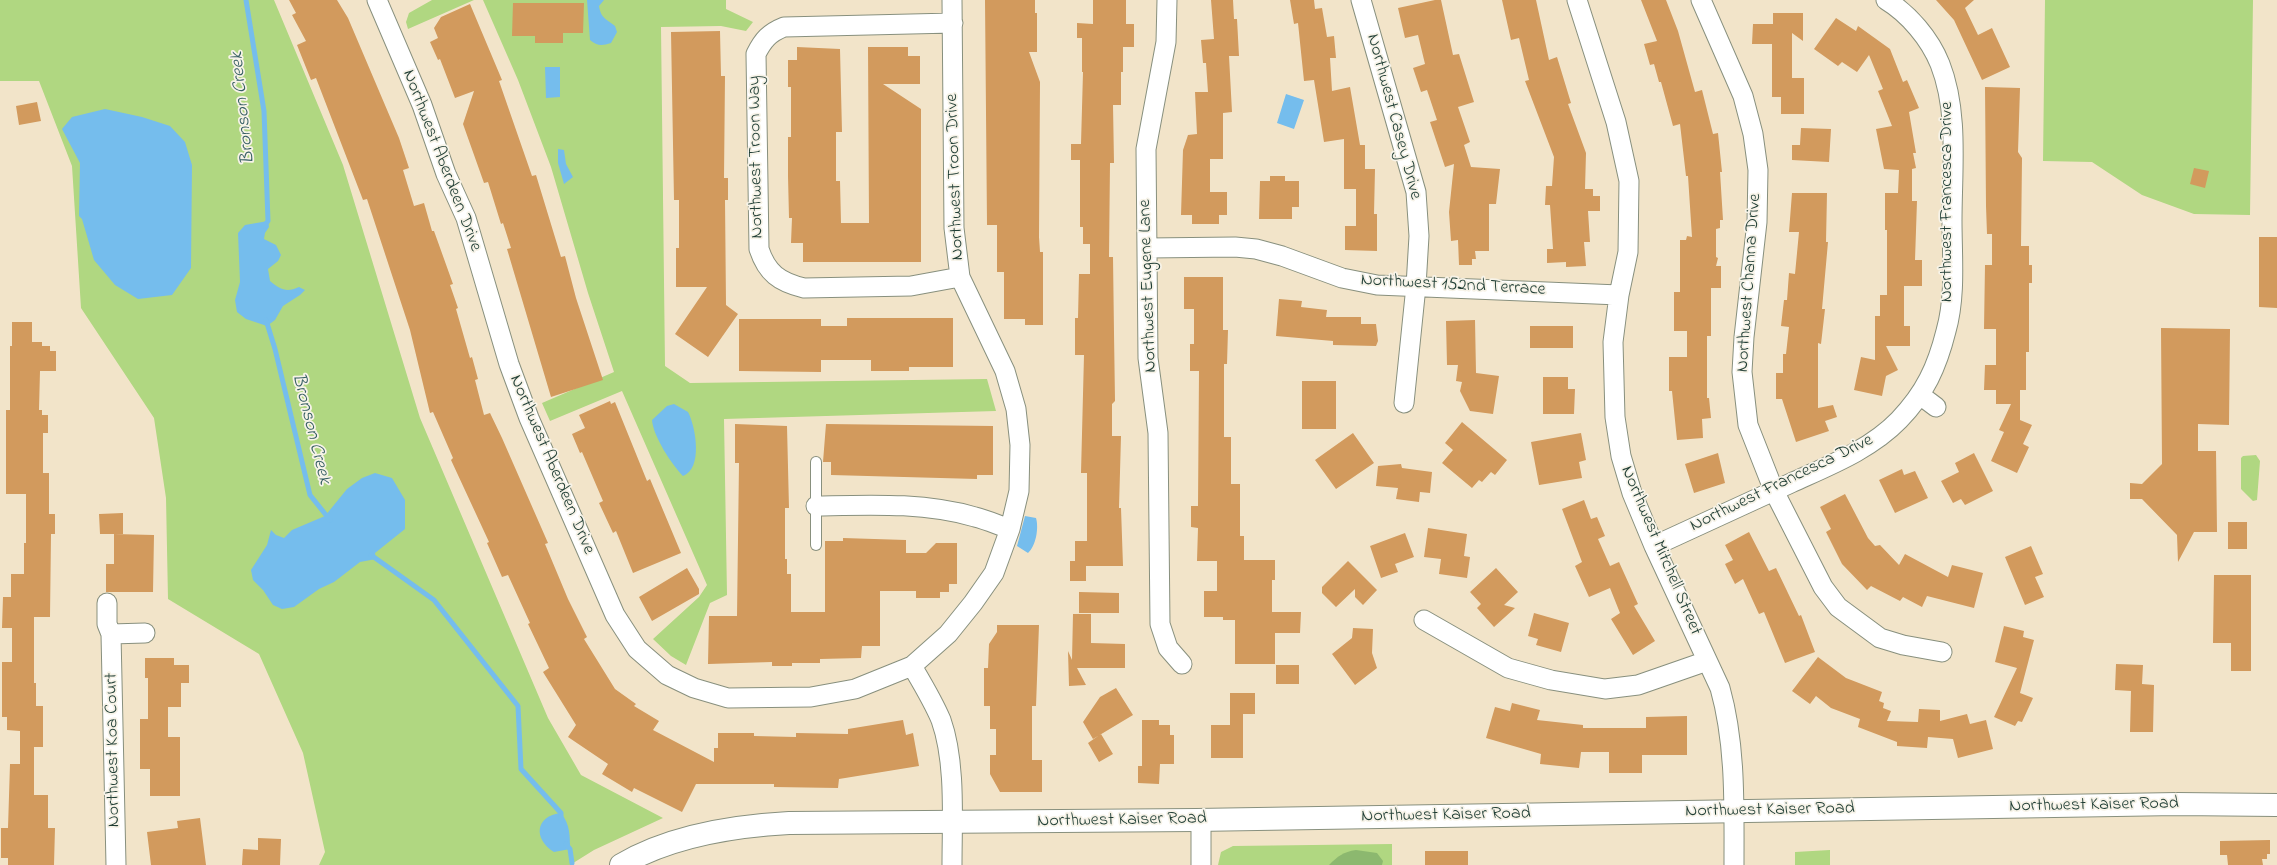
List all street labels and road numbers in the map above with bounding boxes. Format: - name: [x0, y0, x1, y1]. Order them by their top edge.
- street label: Northwest Casey Drive: [1361, 32, 1425, 202]
- street label: Northwest Aberdeen Drive: [396, 67, 486, 255]
- street label: Northwest Troon Way: [745, 75, 769, 239]
- street label: Northwest Troon Drive: [942, 93, 970, 261]
- street label: Northwest Francesca Drive: [1937, 102, 1959, 302]
- street label: Northwest Channa Drive: [1733, 193, 1767, 373]
- street label: Northwest Eugene Lane: [1135, 199, 1163, 373]
- street label: Northwest 152nd Terrace: [1360, 270, 1546, 302]
- street label: Northwest Aberdeen Drive: [503, 372, 599, 558]
- street label: Northwest Francesca Drive: [1687, 430, 1877, 538]
- street label: Northwest Mitchell Street: [1615, 463, 1705, 639]
- street label: Northwest Koa Court: [102, 672, 126, 828]
- street label: Northwest Kaiser Road: [2009, 794, 2179, 818]
- street label: Northwest Kaiser Road: [1685, 799, 1855, 823]
- street label: Northwest Kaiser Road: [1361, 804, 1531, 828]
- street label: Northwest Kaiser Road: [1037, 809, 1207, 833]

